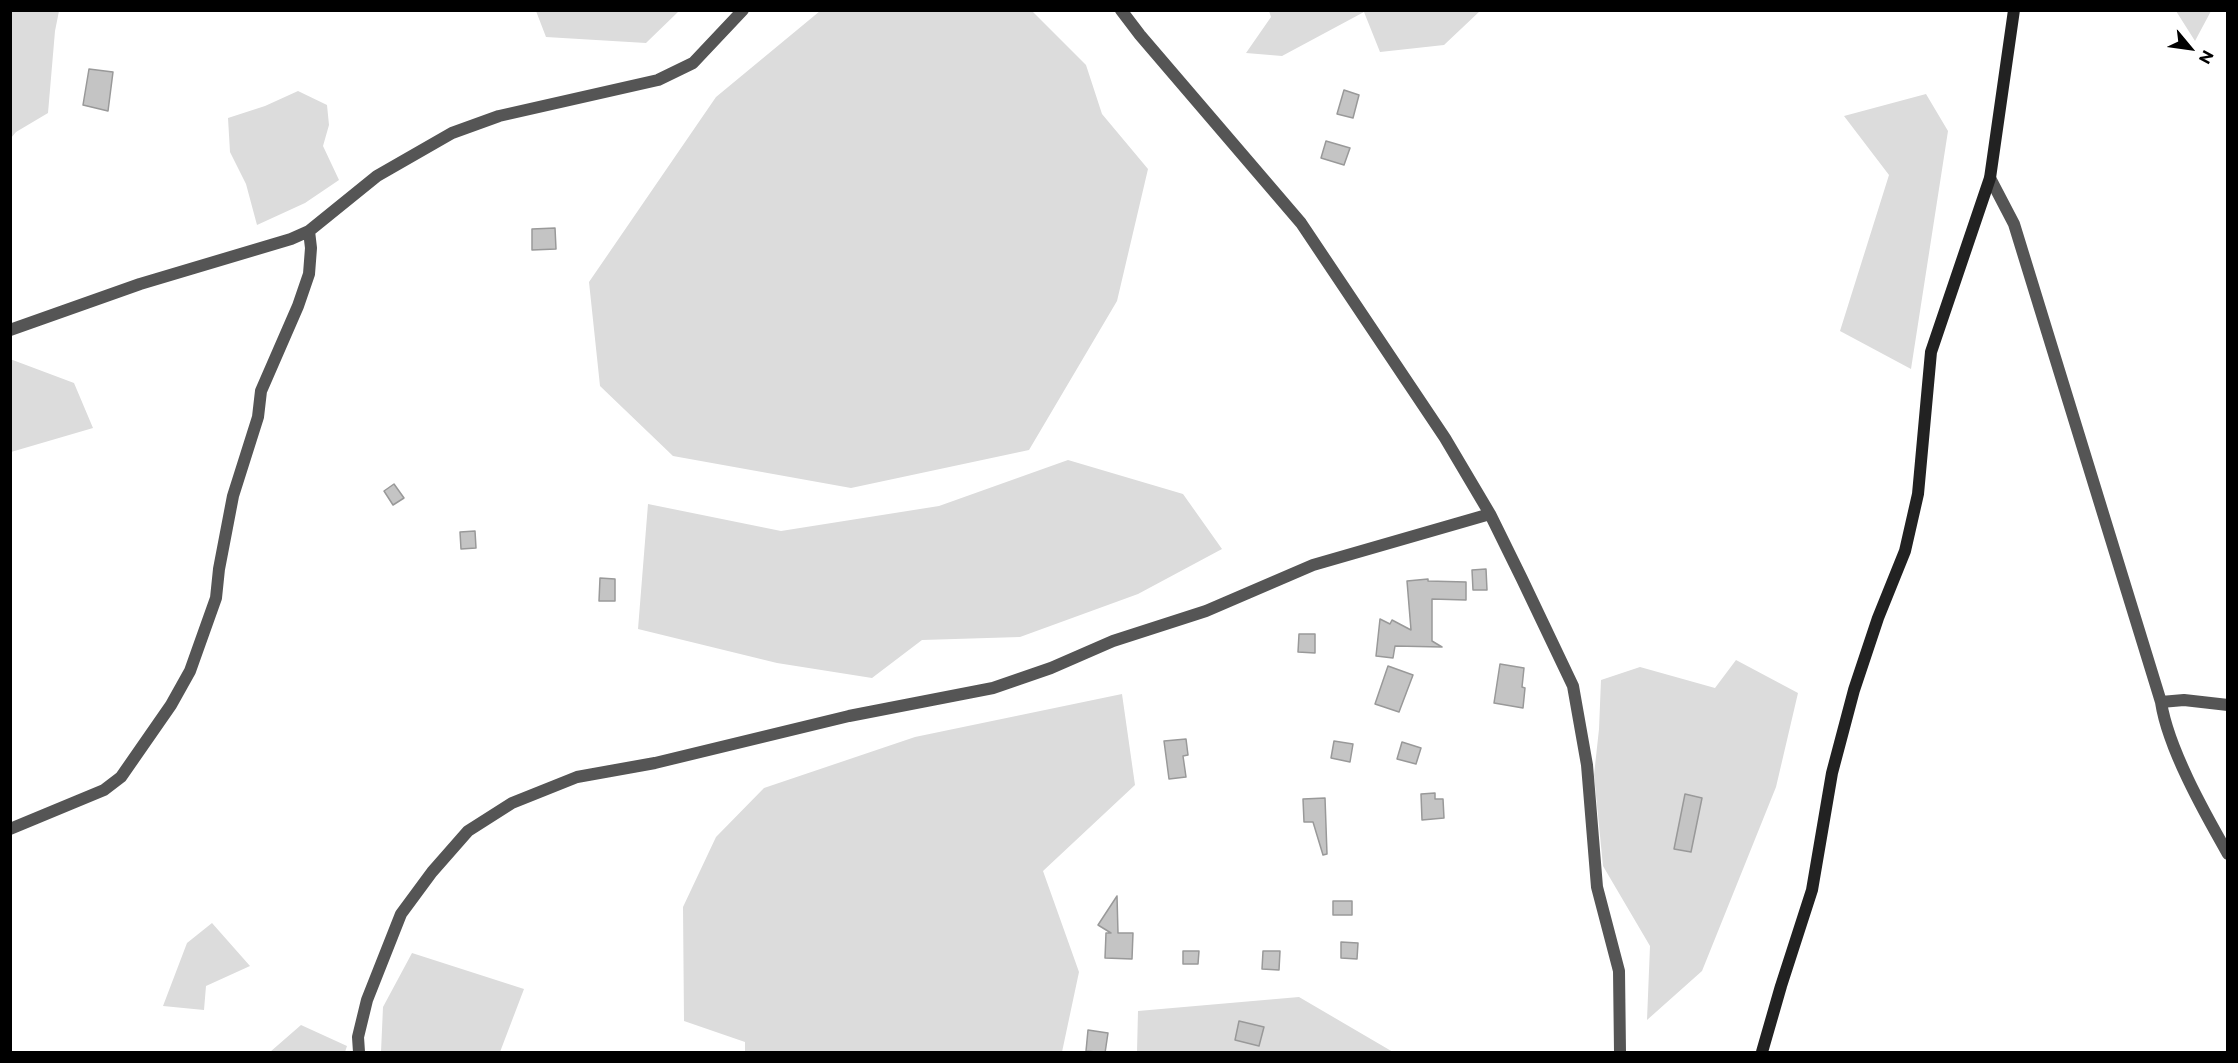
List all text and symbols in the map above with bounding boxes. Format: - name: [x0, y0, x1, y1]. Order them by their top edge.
- north arrow: [2160, 18, 2220, 78]
- text: N: [2195, 47, 2218, 67]

